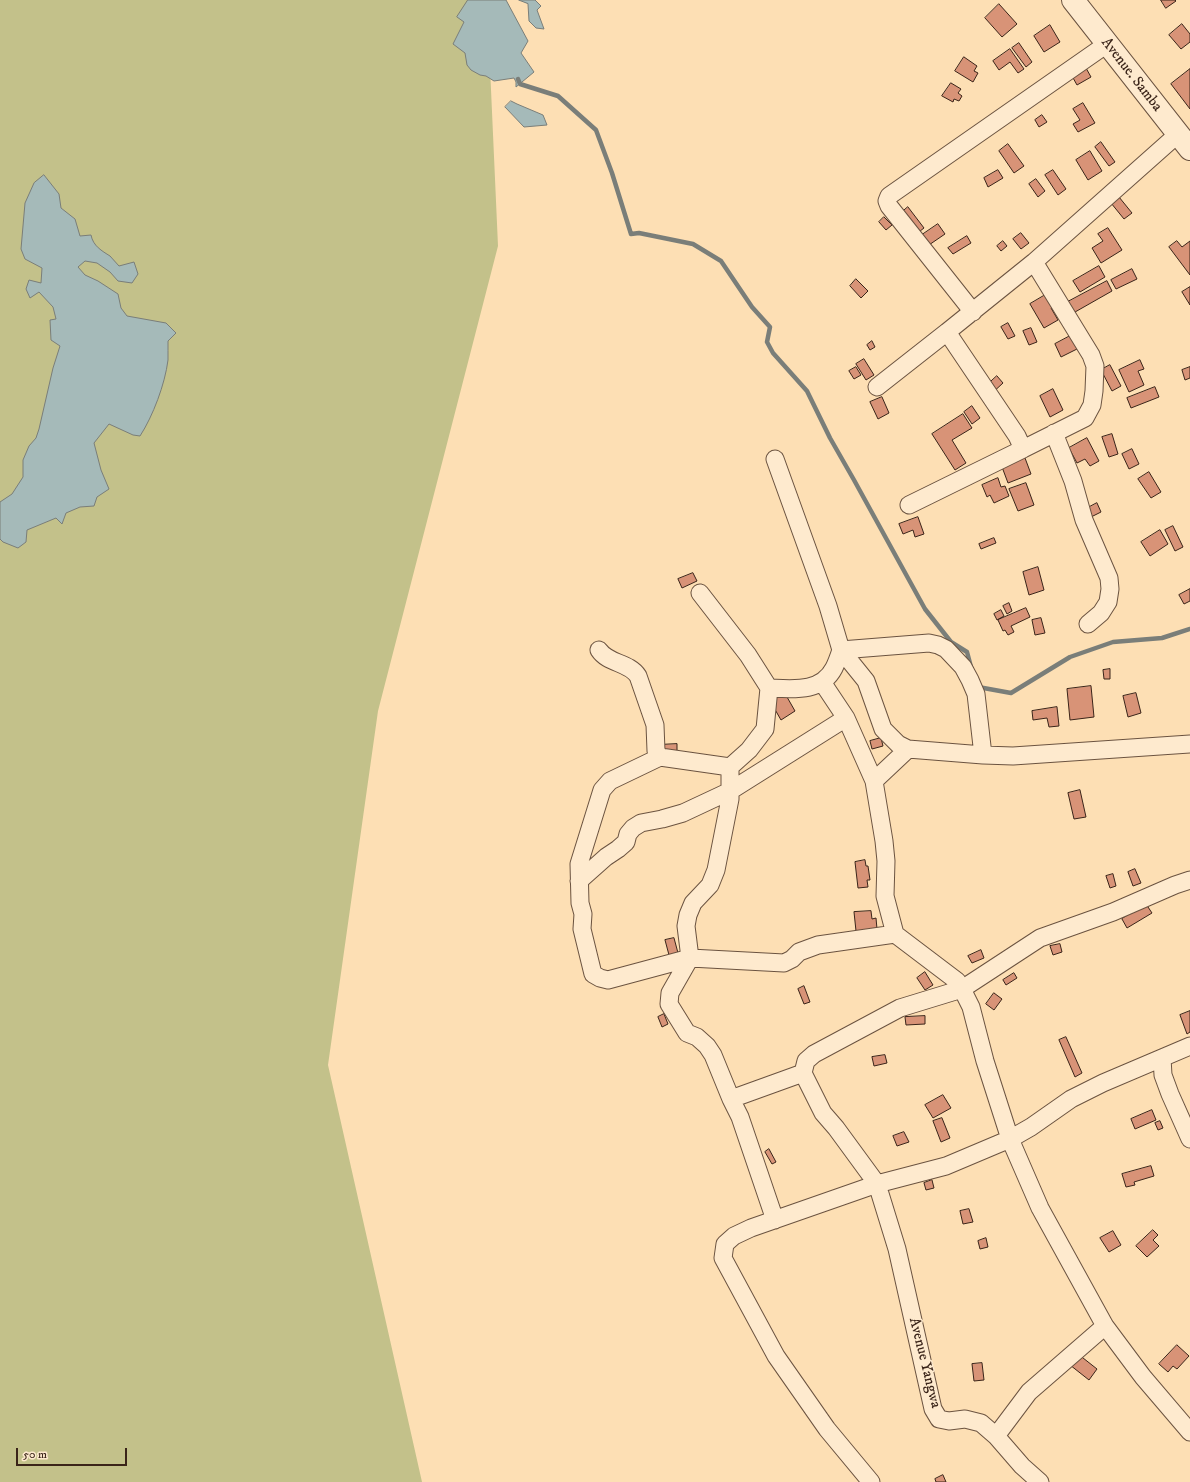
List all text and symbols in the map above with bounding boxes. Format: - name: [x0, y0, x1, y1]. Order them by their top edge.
- street label: Avenue. Samba: [1097, 34, 1165, 116]
- street label: Avenue Yangwa: [904, 1316, 944, 1410]
- scale bar: [18, 1440, 129, 1466]
- text: 50 m: [23, 1447, 47, 1462]

